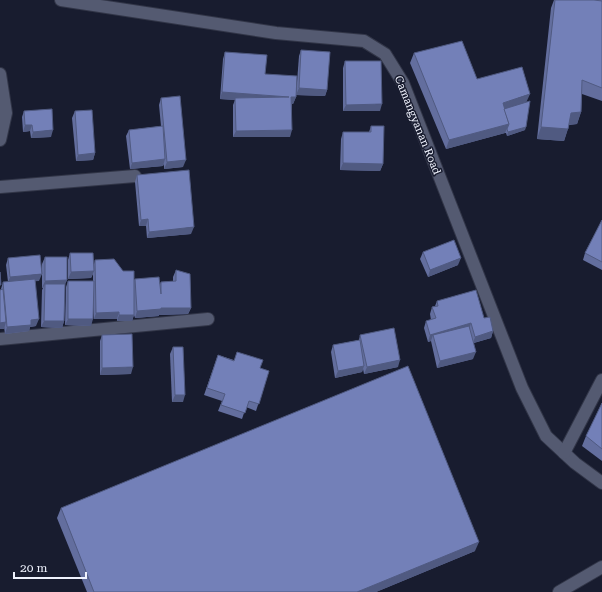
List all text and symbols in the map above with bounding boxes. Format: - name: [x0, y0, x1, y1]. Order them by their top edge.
- street label: Camangyanan Road: [392, 74, 443, 177]
- scale bar: [14, 554, 86, 580]
- text: 20 m: [20, 561, 47, 575]

